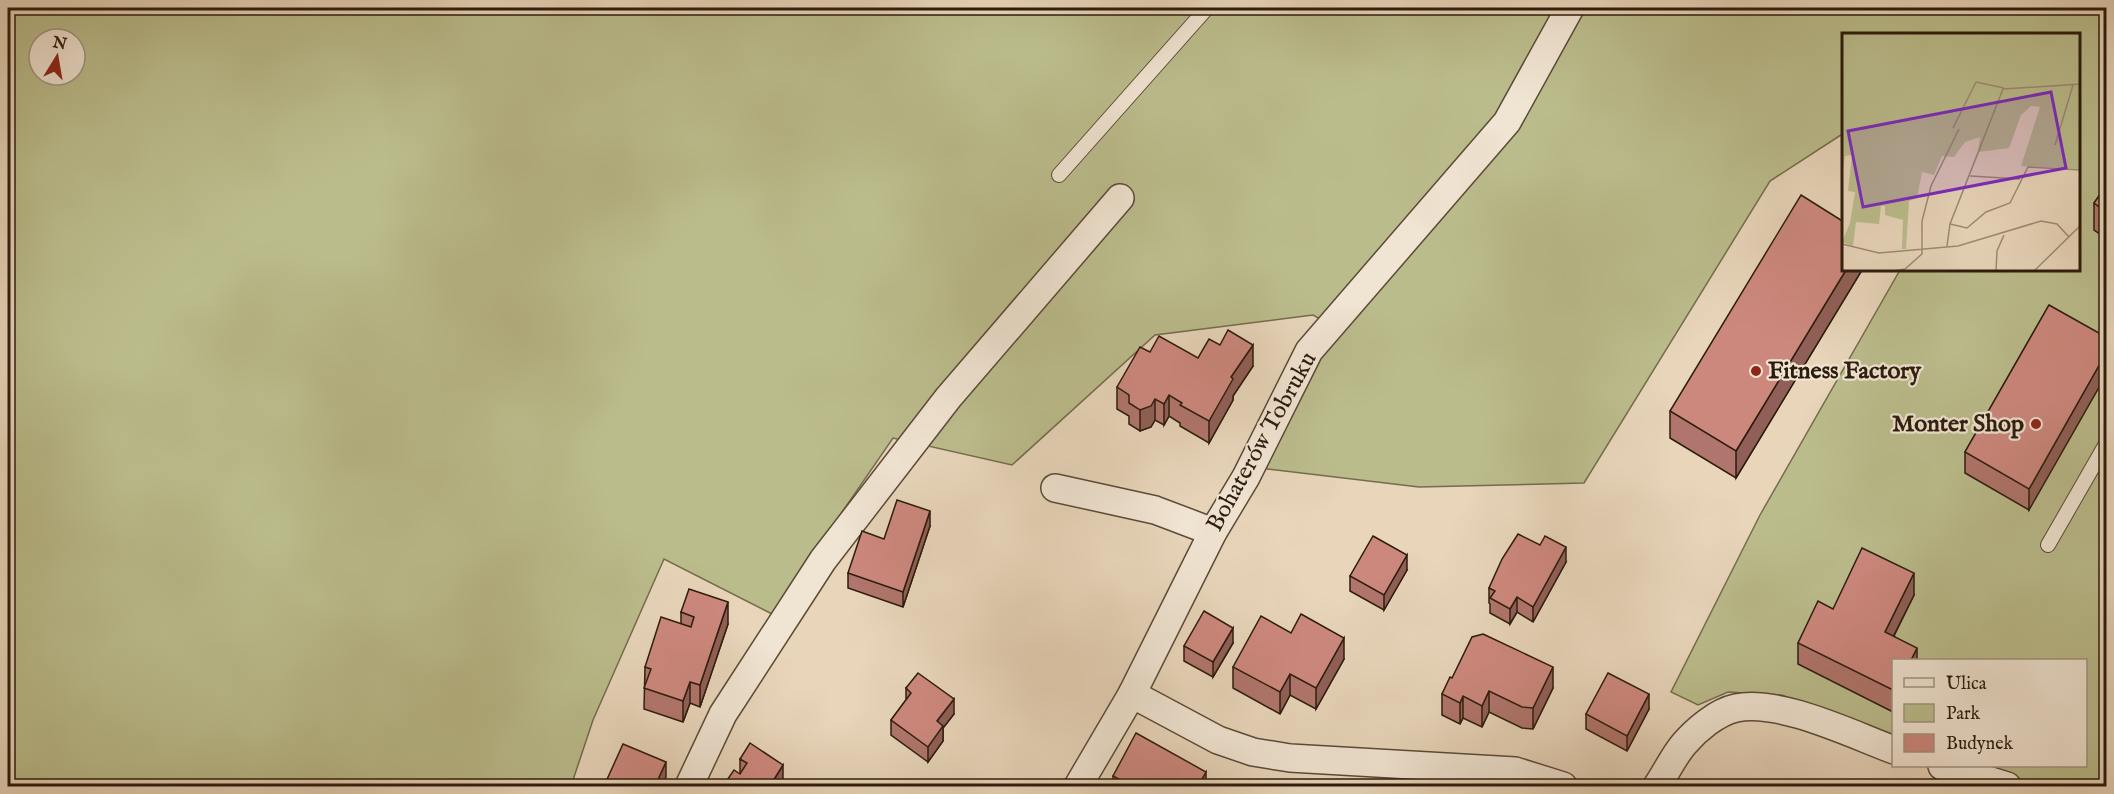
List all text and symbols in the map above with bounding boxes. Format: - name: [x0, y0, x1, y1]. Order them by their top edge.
- north arrow: [27, 27, 87, 87]
- text: N: [50, 33, 68, 55]
- inset map: [1842, 33, 2081, 272]
- street label: Bohaterów Tobruku: [1200, 347, 1324, 537]
- place label: Fitness Factory: [1768, 356, 1922, 387]
- marker: Fitness Factory: [1749, 364, 1763, 378]
- place label: Monter Shop: [1892, 409, 2024, 440]
- marker: Monter Shop: [2029, 417, 2043, 431]
- legend: [1892, 659, 2087, 767]
- text: Ulica: [1946, 673, 1987, 696]
- text: Park: [1946, 703, 1981, 726]
- text: Budynek: [1946, 733, 2013, 756]

